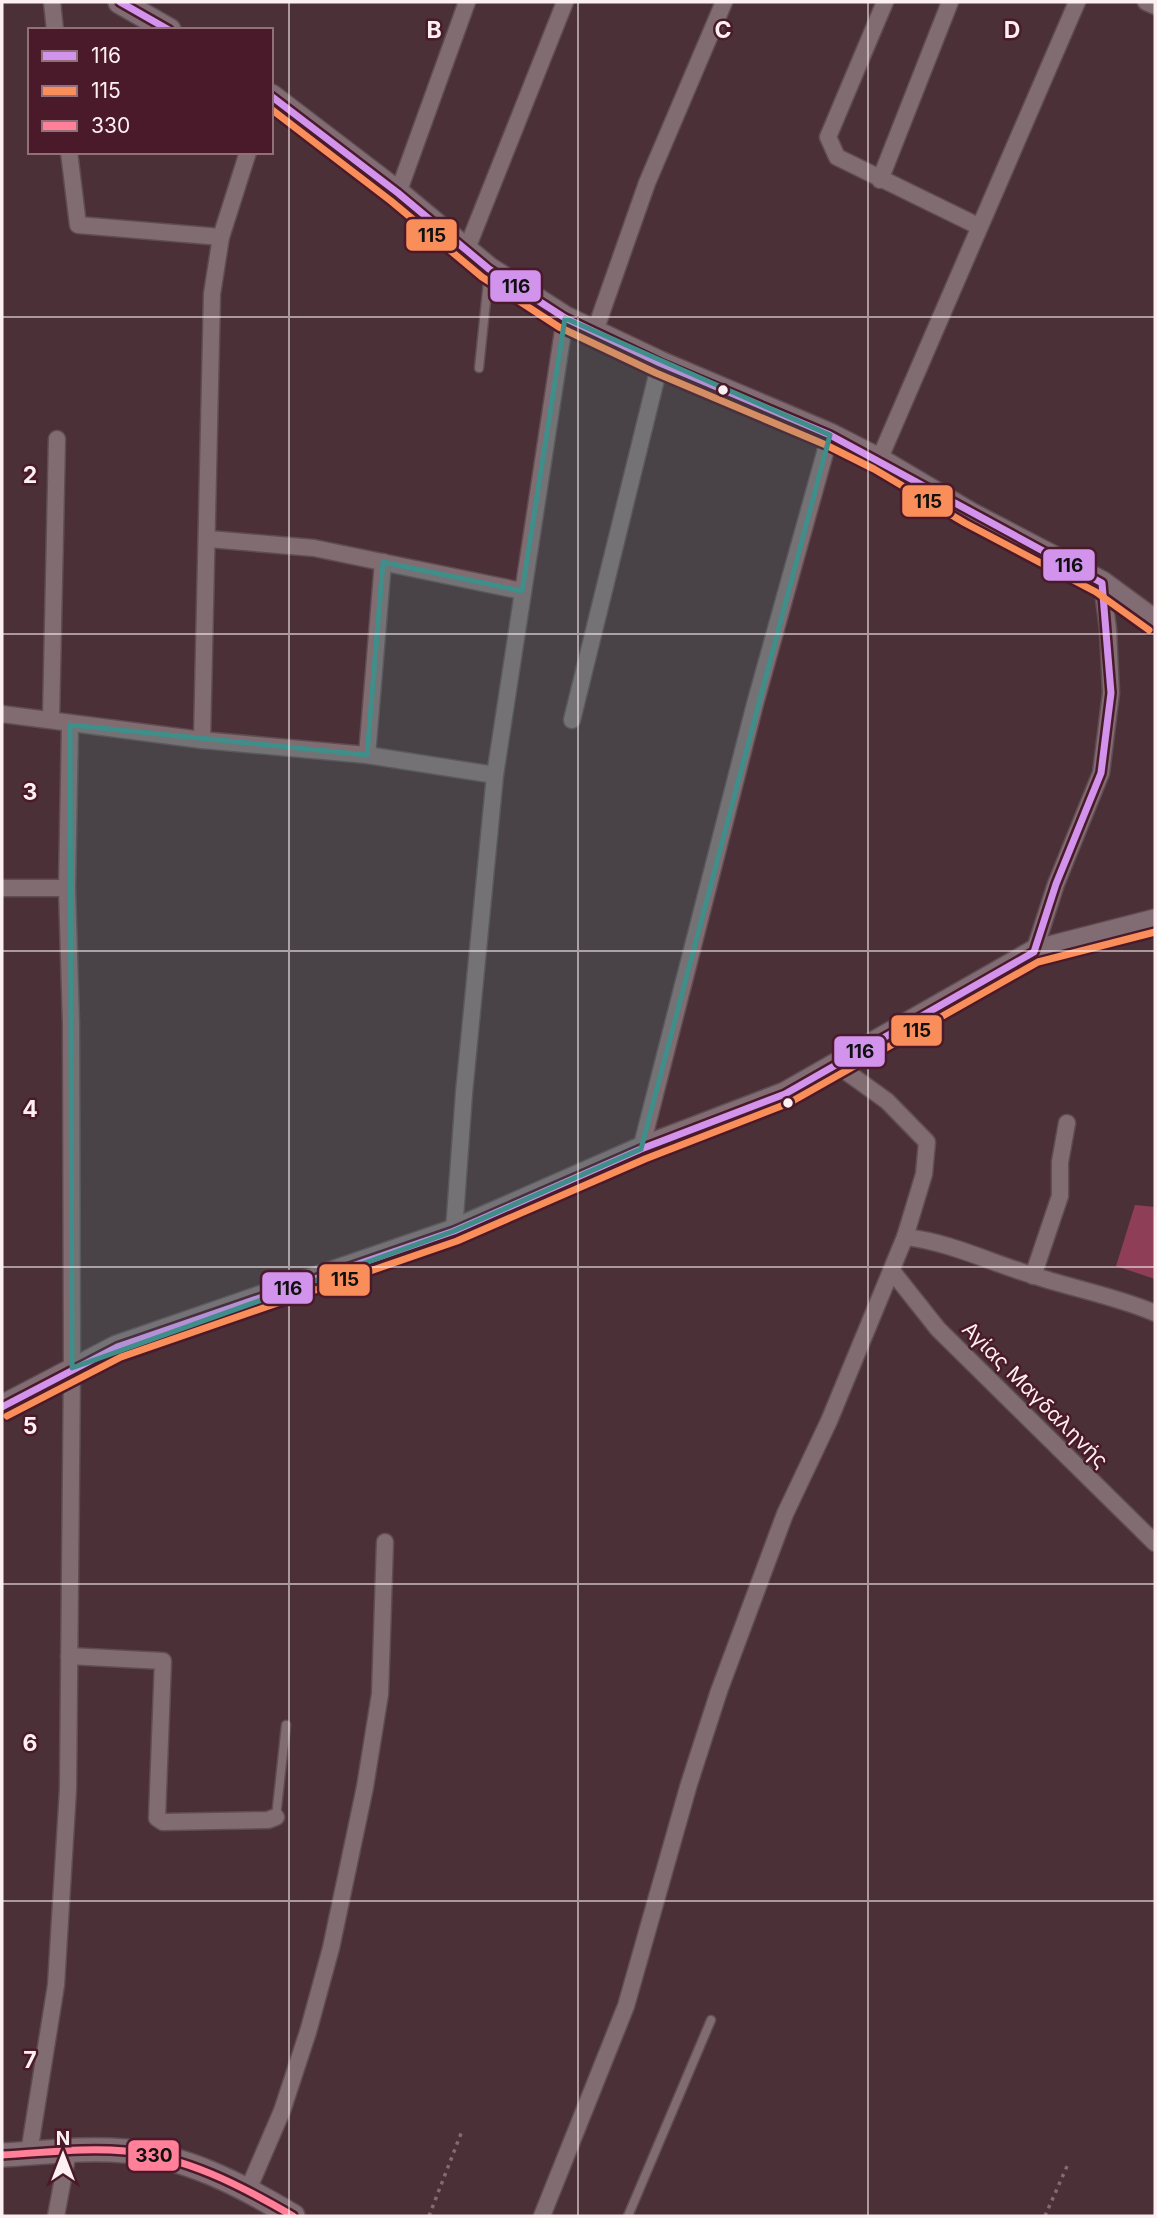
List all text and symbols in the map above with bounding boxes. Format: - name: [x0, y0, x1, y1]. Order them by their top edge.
- text: B: [426, 16, 442, 44]
- text: C: [714, 16, 732, 44]
- text: D: [1004, 16, 1020, 44]
- legend: [28, 28, 273, 154]
- text: 116: [91, 43, 121, 68]
- text: 115: [91, 78, 121, 103]
- text: 330: [91, 113, 130, 138]
- line badge: 115: [405, 218, 458, 252]
- text: 115: [418, 224, 446, 247]
- line badge: 116: [489, 269, 542, 303]
- text: 116: [502, 275, 530, 298]
- unlabelled marker: [716, 383, 730, 397]
- text: 2: [23, 461, 37, 489]
- line badge: 115: [901, 484, 954, 518]
- text: 115: [914, 490, 942, 513]
- line badge: 116: [1042, 548, 1096, 582]
- text: 116: [1055, 554, 1083, 577]
- text: 3: [23, 778, 37, 806]
- line badge: 115: [890, 1014, 943, 1047]
- text: 115: [903, 1019, 931, 1042]
- line badge: 116: [833, 1035, 886, 1068]
- text: 116: [846, 1040, 874, 1063]
- text: 4: [22, 1095, 38, 1123]
- unlabelled marker: [781, 1096, 795, 1110]
- line badge: 115: [318, 1263, 371, 1297]
- text: 115: [331, 1268, 359, 1291]
- line badge: 116: [261, 1271, 314, 1305]
- text: 116: [274, 1277, 302, 1300]
- street label: Αγίας Μαγδαληνής: [957, 1316, 1114, 1473]
- text: 5: [23, 1412, 37, 1440]
- text: 6: [23, 1729, 37, 1757]
- text: 7: [23, 2046, 37, 2074]
- north arrow: [28, 2120, 98, 2190]
- text: N: [56, 2127, 70, 2150]
- line badge: 330: [127, 2139, 180, 2172]
- text: 330: [135, 2144, 173, 2167]

